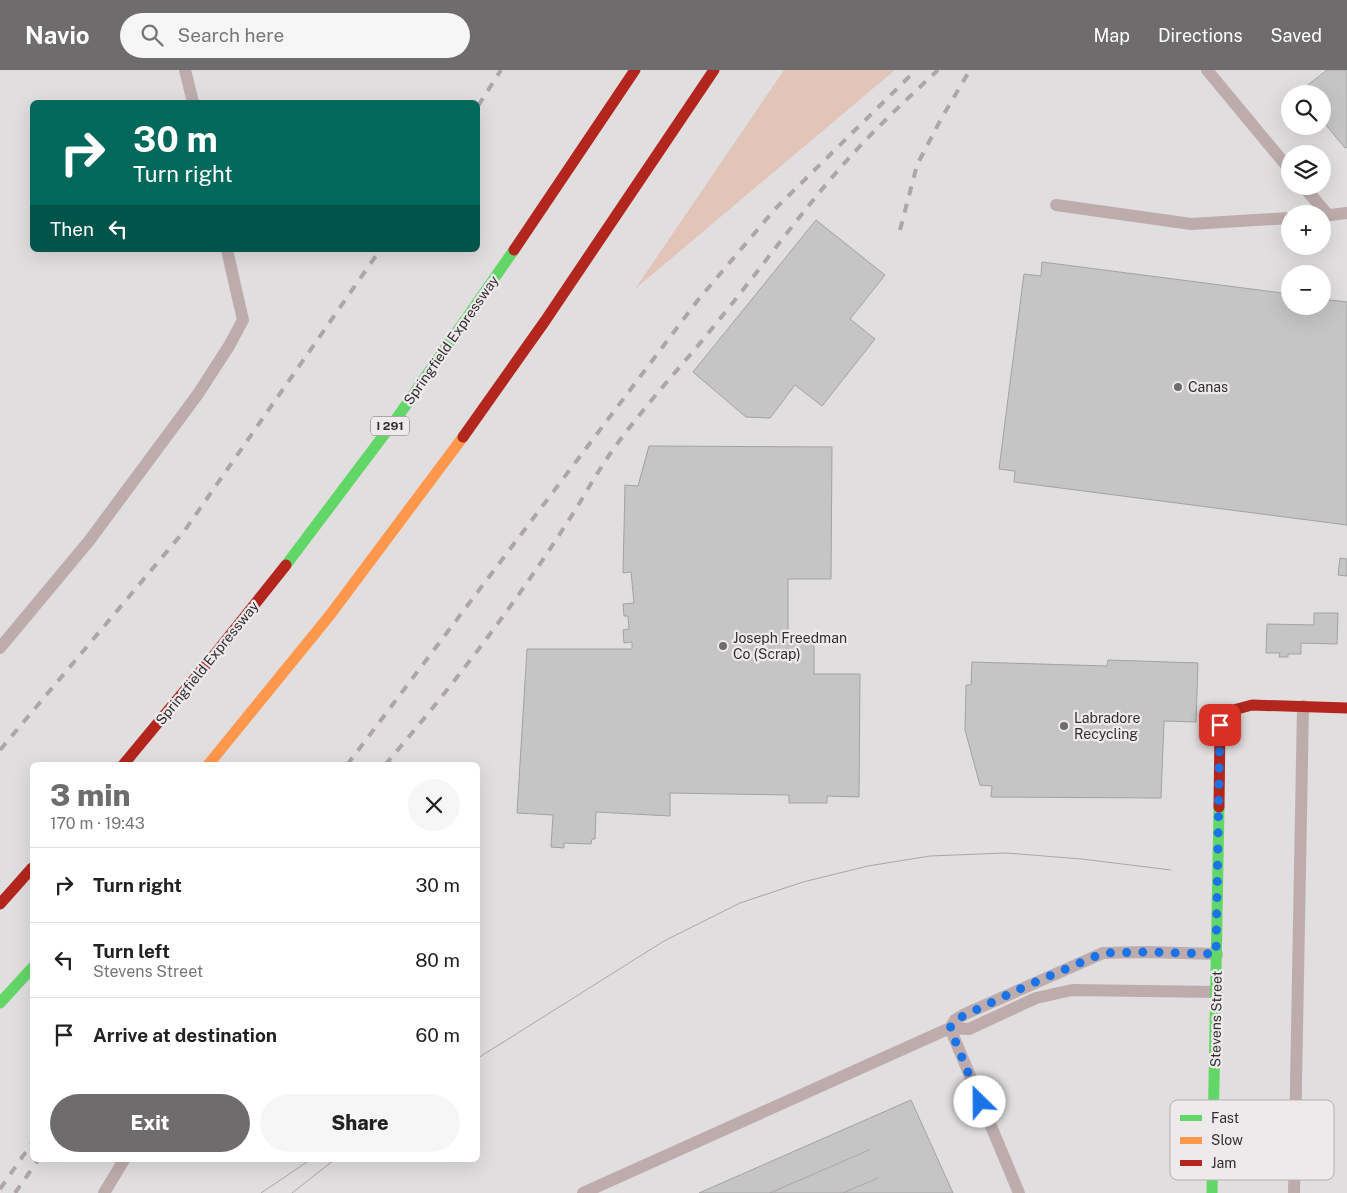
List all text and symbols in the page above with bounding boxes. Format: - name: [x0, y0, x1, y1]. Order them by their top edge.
- search box: [120, 13, 470, 58]
- text: Navio: [25, 21, 90, 49]
- icon: search: [138, 21, 166, 49]
- text: Search here: [178, 24, 284, 46]
- text: Map: [1093, 25, 1130, 46]
- text: Directions: [1158, 25, 1243, 46]
- text: Saved: [1271, 25, 1322, 46]
- map controls: [1281, 85, 1331, 315]
- button: search: [1281, 85, 1331, 135]
- text: 30 m: [133, 119, 218, 160]
- icon: right: [50, 120, 115, 185]
- button: layers: [1281, 145, 1331, 195]
- text: Turn right: [133, 161, 233, 187]
- button: +: [1281, 205, 1331, 255]
- icon: left: [104, 215, 132, 243]
- text: Then: [50, 218, 94, 240]
- button: −: [1281, 265, 1331, 315]
- street label: Springfield Expressway: [400, 272, 502, 408]
- place label: Canas: [1188, 379, 1228, 395]
- marker: Canas: [1172, 381, 1184, 393]
- road number: I 291: [371, 416, 409, 436]
- street label: Springfield Expressway: [152, 598, 262, 728]
- place label: Joseph Freedman Co (Scrap): [733, 630, 847, 662]
- marker: Joseph Freedman Co (Scrap): [717, 640, 729, 652]
- pin: [1199, 704, 1241, 746]
- place label: Labradore Recycling: [1074, 710, 1141, 742]
- icon: arrive: [1206, 711, 1234, 739]
- marker: Labradore Recycling: [1058, 720, 1070, 732]
- text: 3 min: [50, 777, 131, 813]
- button: close: [408, 779, 460, 831]
- text: 170 m · 19:43: [50, 814, 145, 833]
- icon: right: [50, 871, 78, 899]
- text: Turn right: [93, 874, 182, 896]
- text: 30 m: [415, 874, 460, 896]
- text: Turn left: [93, 940, 170, 962]
- icon: left: [50, 946, 78, 974]
- text: 80 m: [415, 949, 460, 971]
- text: Stevens Street: [93, 962, 203, 981]
- street label: Stevens Street: [1207, 971, 1225, 1067]
- icon: arrive: [50, 1021, 78, 1049]
- text: Arrive at destination: [93, 1024, 277, 1046]
- text: 60 m: [416, 1024, 460, 1046]
- position arrow: [953, 1075, 1005, 1127]
- button: Exit: [50, 1094, 250, 1152]
- button: Share: [260, 1094, 460, 1152]
- legend: [1170, 1100, 1334, 1180]
- text: Fast: [1211, 1110, 1239, 1126]
- text: Slow: [1211, 1132, 1243, 1148]
- text: Jam: [1211, 1155, 1236, 1171]

